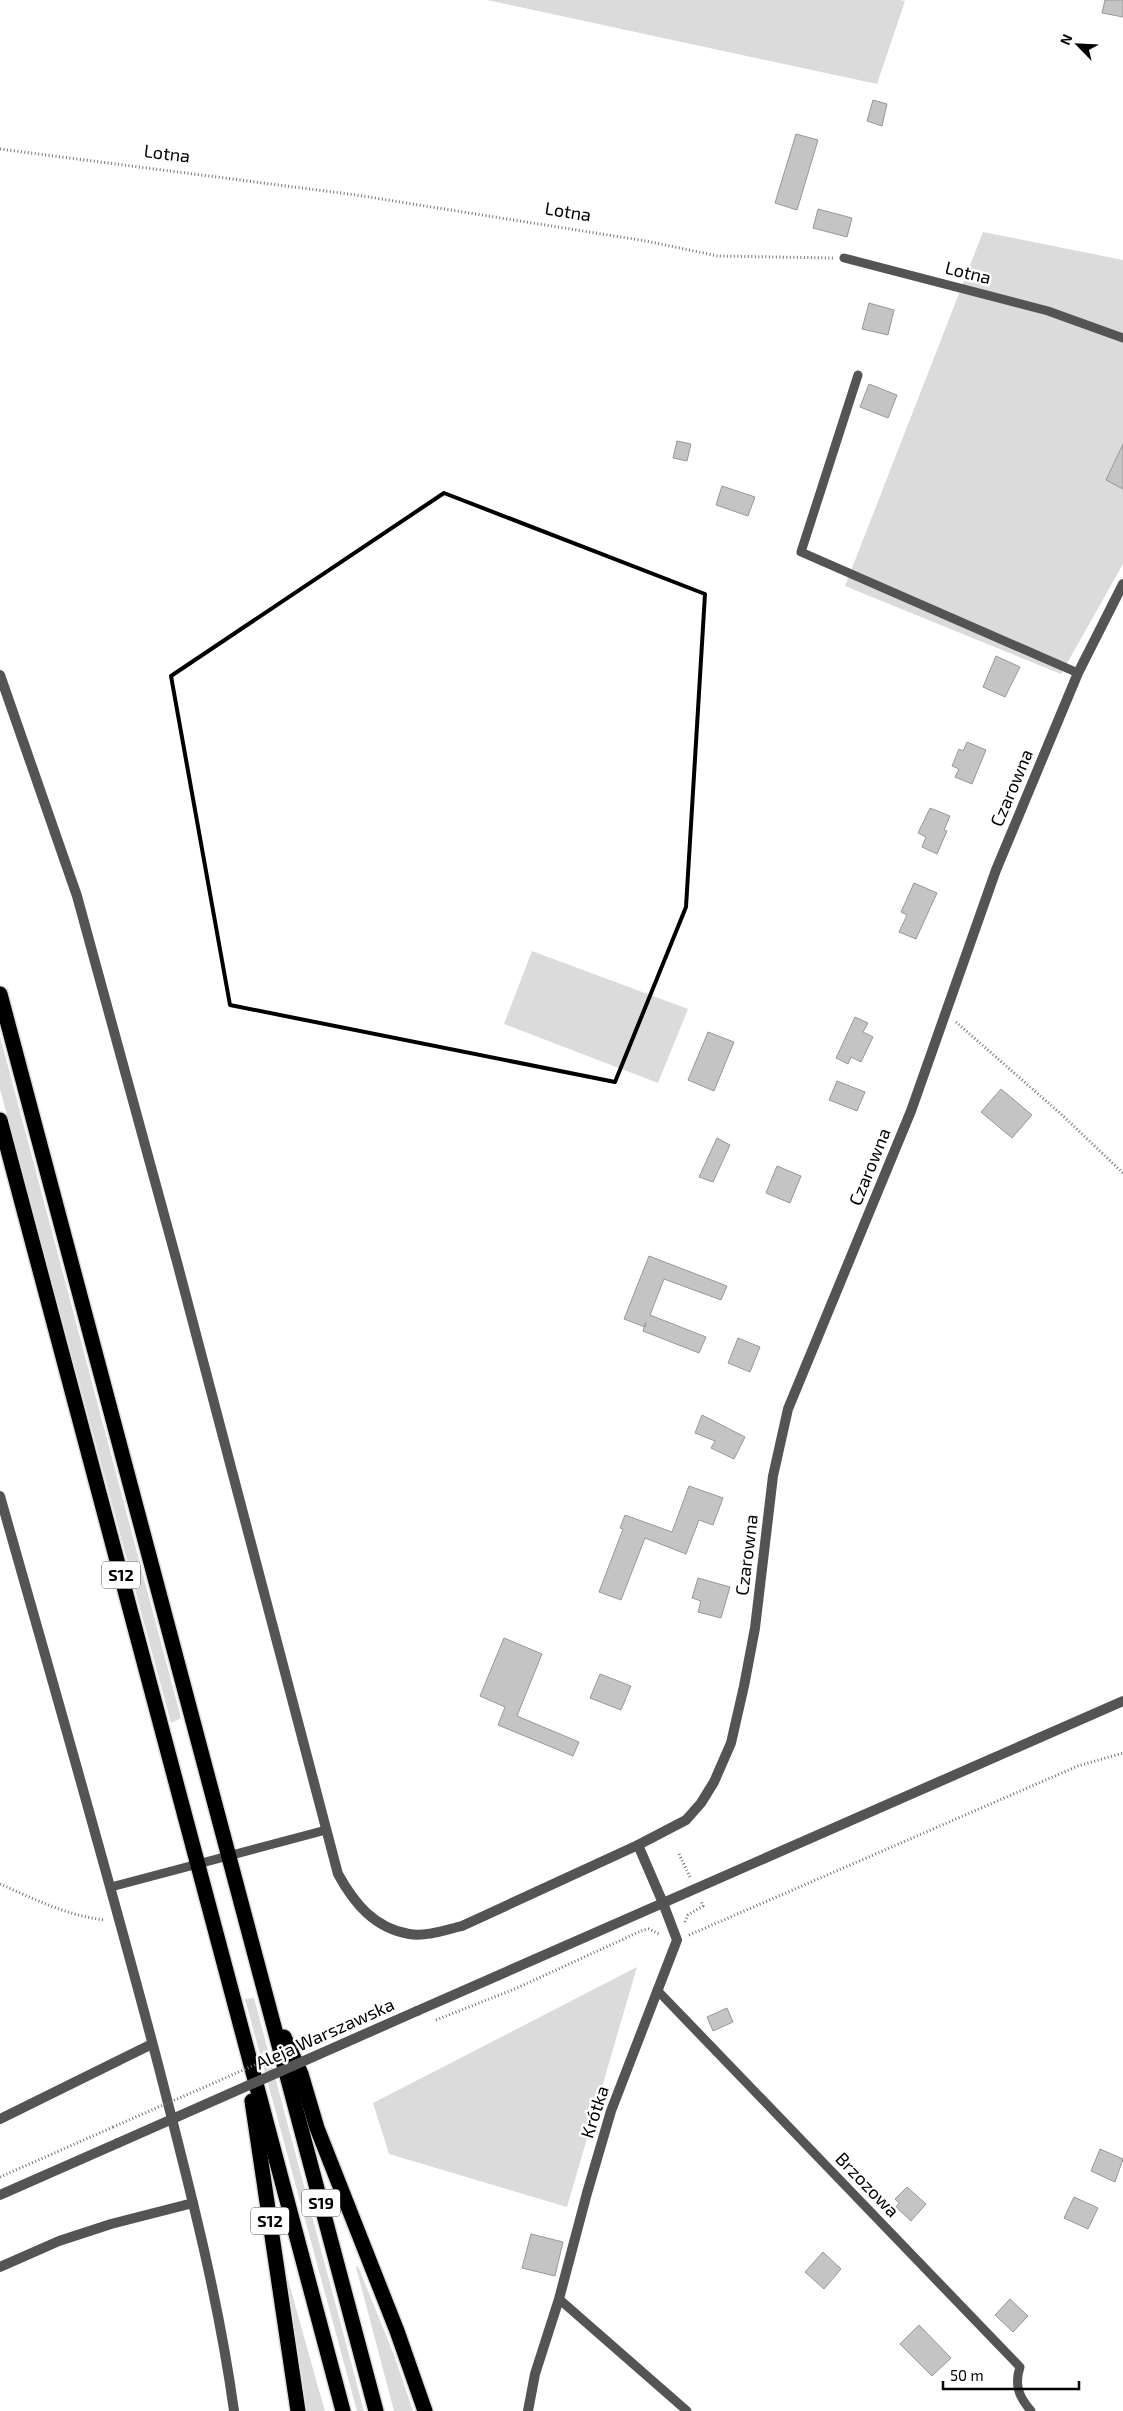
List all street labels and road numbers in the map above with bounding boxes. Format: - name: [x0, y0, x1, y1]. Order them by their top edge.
- street label: Lotna: [143, 139, 192, 167]
- street label: Lotna: [543, 197, 593, 226]
- street label: Lotna: [943, 256, 994, 288]
- street label: Czarowna: [985, 746, 1037, 829]
- street label: Czarowna: [844, 1125, 895, 1209]
- street label: Czarowna: [730, 1513, 762, 1597]
- road number: S12: [102, 1562, 140, 1588]
- street label: Aleja Warszawska: [252, 1993, 397, 2074]
- street label: Krótka: [575, 2083, 613, 2141]
- street label: Brzozowa: [831, 2147, 904, 2221]
- road number: S19: [302, 2190, 340, 2216]
- road number: S12: [251, 2208, 289, 2234]

